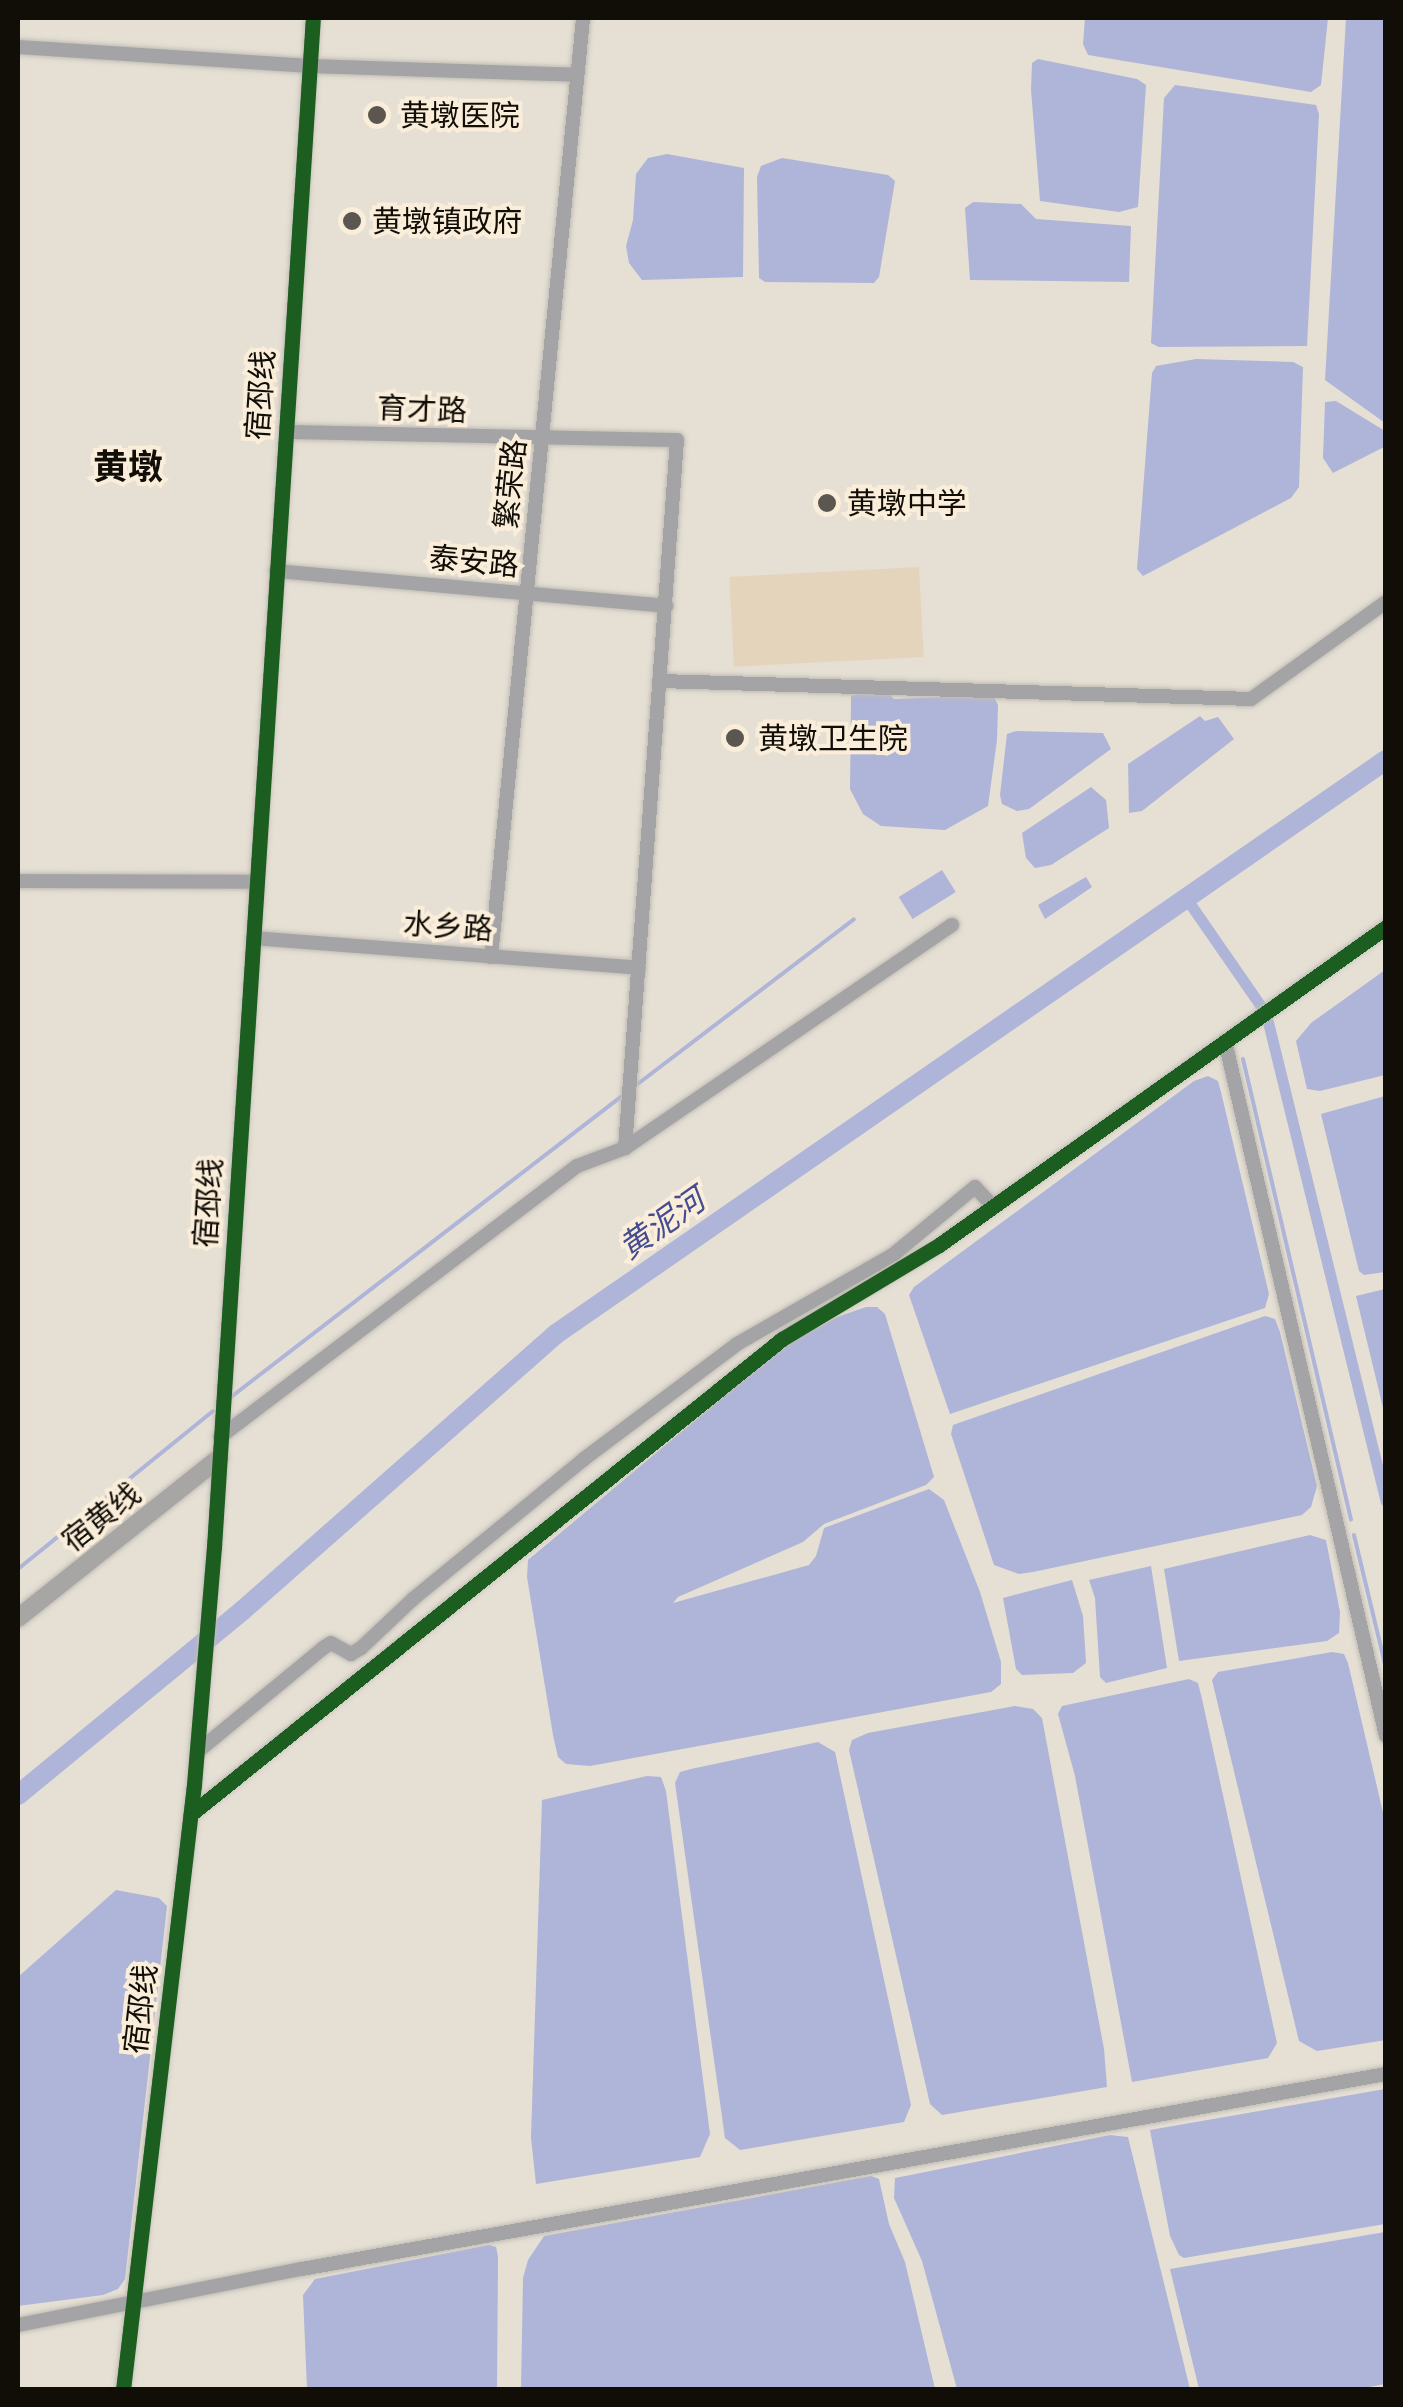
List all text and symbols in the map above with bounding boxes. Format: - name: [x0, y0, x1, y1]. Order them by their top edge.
- place label: 黄墩医院: [400, 97, 520, 133]
- marker: 黄墩医院: [364, 102, 390, 128]
- place label: 黄墩镇政府: [372, 203, 522, 239]
- marker: 黄墩镇政府: [341, 210, 363, 232]
- street label: 宿邳线: [239, 349, 281, 441]
- street label: 育才路: [376, 389, 468, 429]
- street label: 繁荣路: [487, 437, 533, 531]
- district label: 黄墩: [93, 445, 163, 487]
- place label: 黄墩中学: [847, 485, 967, 521]
- marker: 黄墩中学: [816, 492, 838, 514]
- street label: 泰安路: [428, 539, 520, 583]
- place label: 黄墩卫生院: [758, 720, 908, 756]
- marker: 黄墩卫生院: [722, 725, 748, 751]
- street label: 水乡路: [402, 905, 494, 947]
- street label: 宿邳线: [187, 1157, 229, 1249]
- water label: 黄泥河: [612, 1181, 712, 1267]
- street label: 宿黄线: [54, 1475, 148, 1559]
- street label: 宿邳线: [117, 1962, 163, 2056]

